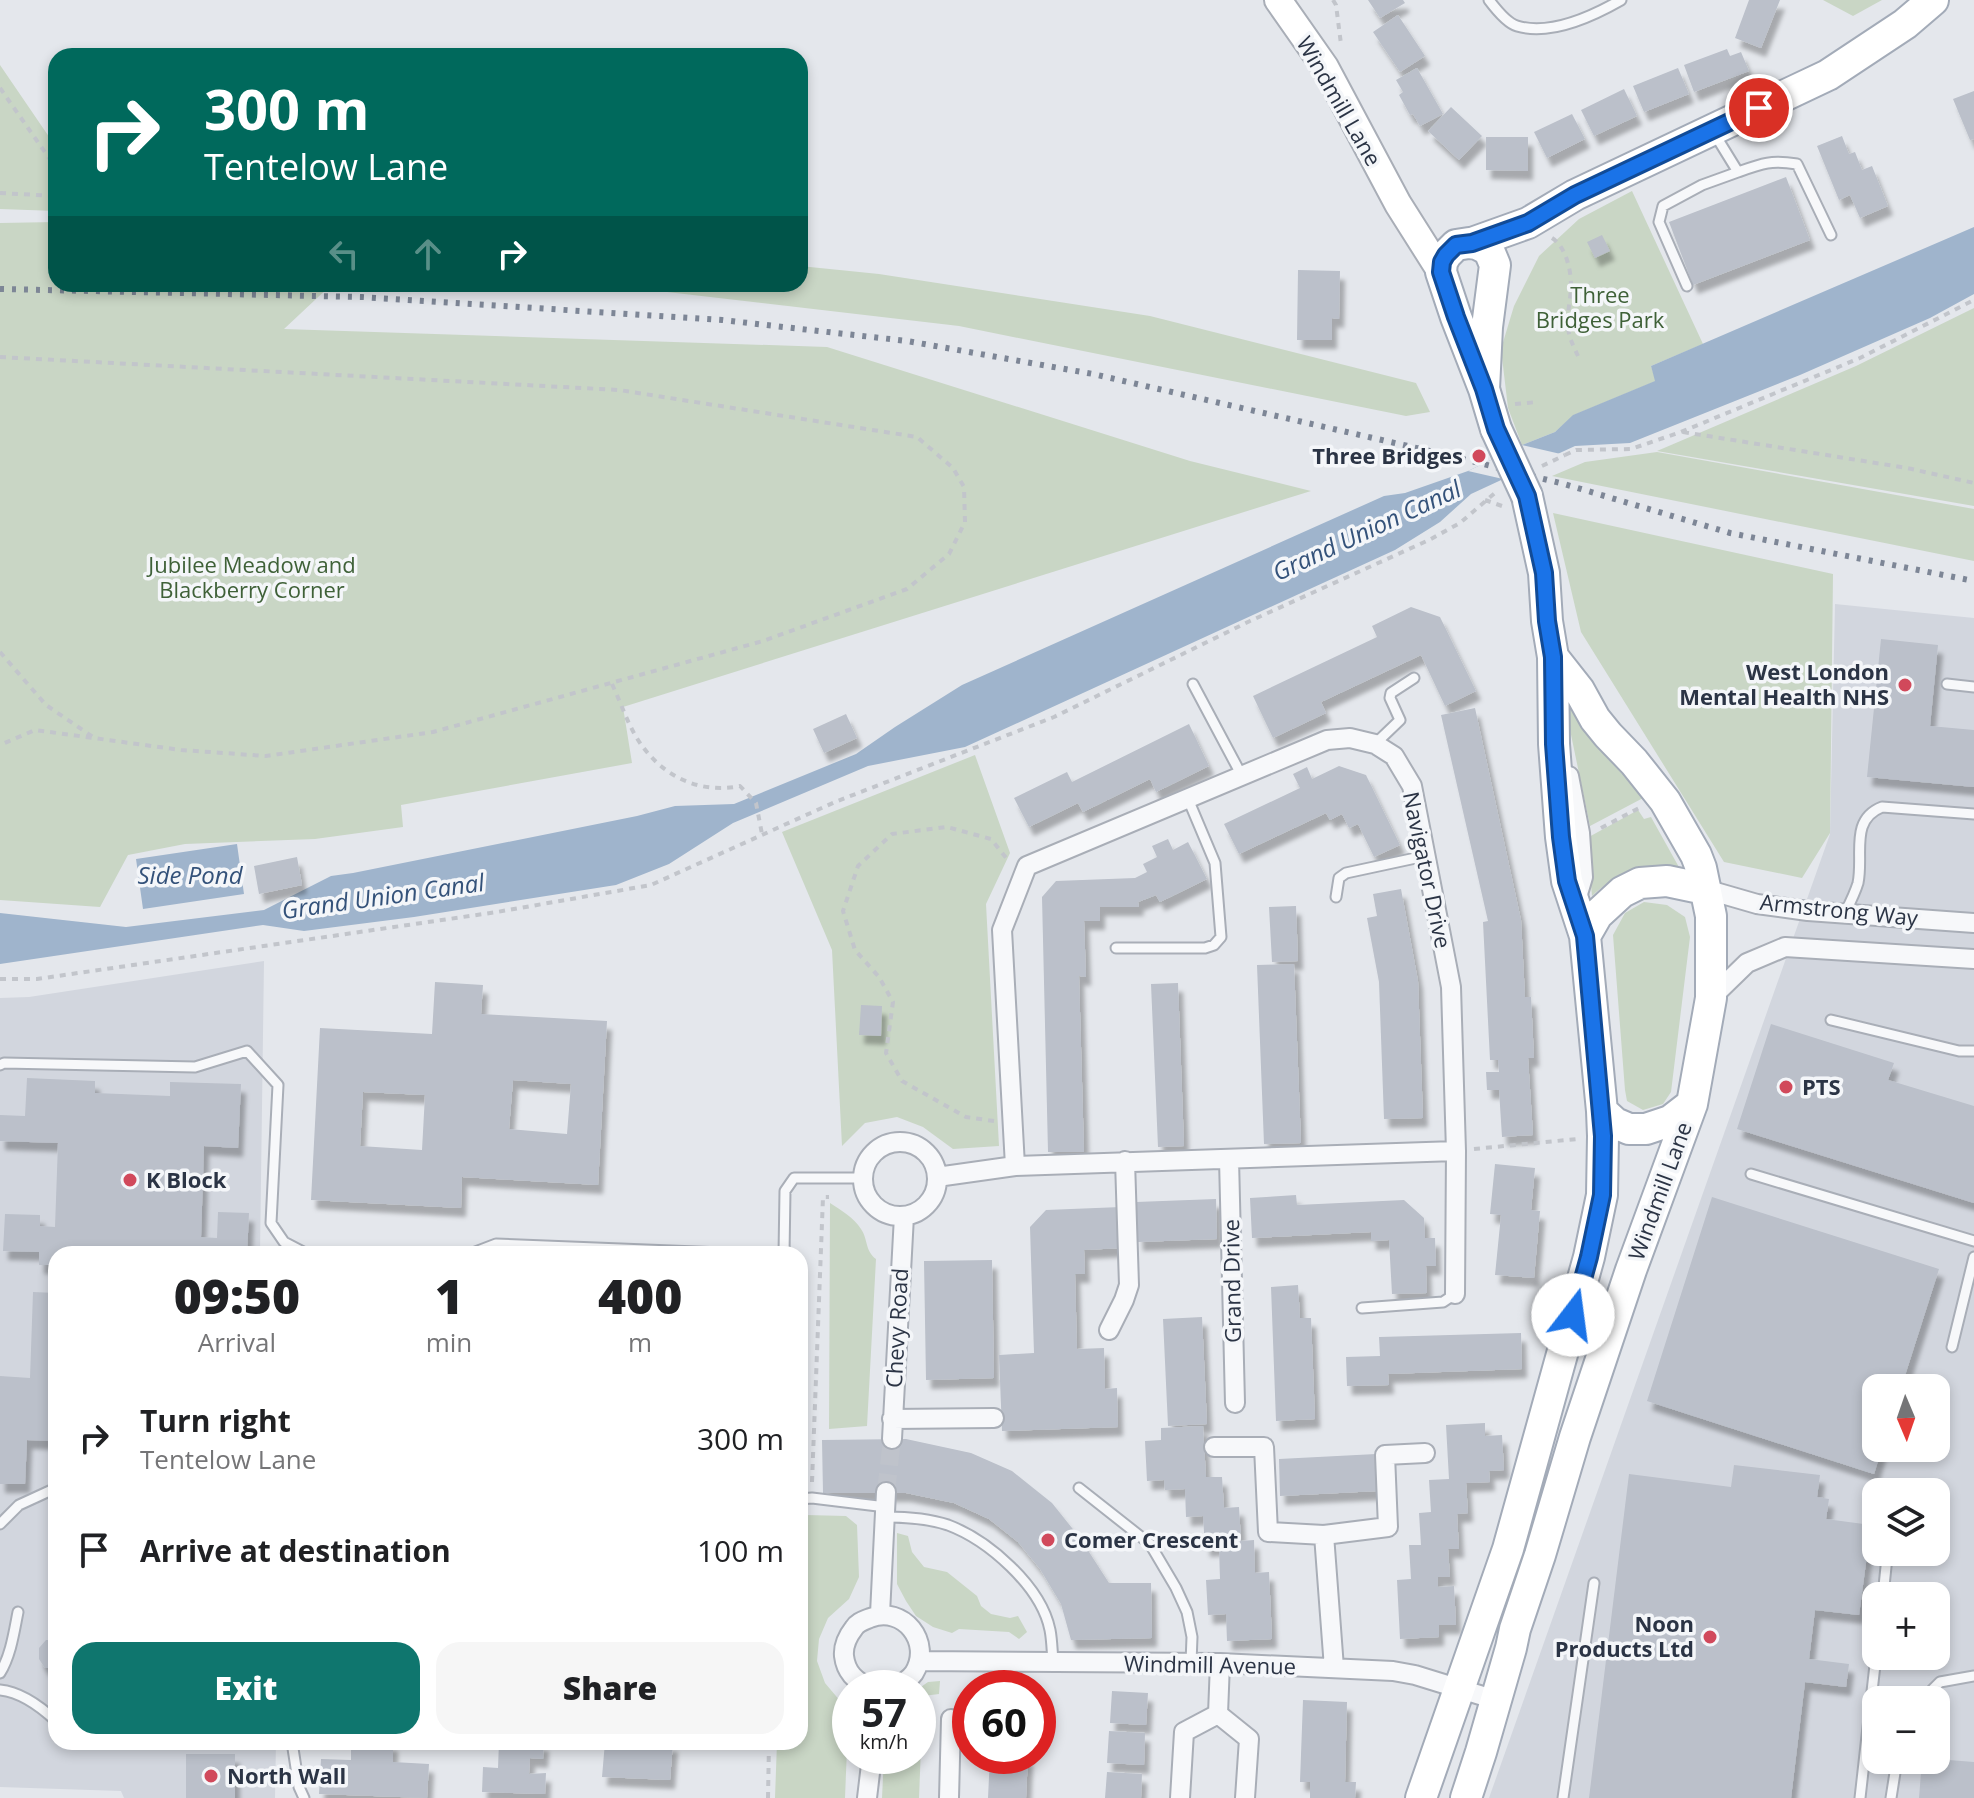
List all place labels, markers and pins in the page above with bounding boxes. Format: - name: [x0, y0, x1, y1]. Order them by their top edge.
- pin: [1725, 74, 1793, 142]
- place label: Three Bridges: [1312, 440, 1463, 470]
- marker: Three Bridges: [1470, 447, 1488, 465]
- place label: West London Mental Health NHS: [1679, 656, 1889, 711]
- marker: West London Mental Health NHS: [1896, 676, 1914, 694]
- place label: PTS: [1802, 1071, 1841, 1101]
- marker: PTS: [1777, 1078, 1795, 1096]
- place label: K Block: [146, 1164, 227, 1194]
- marker: K Block: [121, 1171, 139, 1189]
- place label: Comer Crescent: [1064, 1524, 1238, 1554]
- marker: Comer Crescent: [1039, 1531, 1057, 1549]
- place label: Noon Products Ltd: [1555, 1608, 1694, 1663]
- marker: Noon Products Ltd: [1701, 1628, 1719, 1646]
- place label: North Wall: [227, 1760, 346, 1790]
- marker: North Wall: [202, 1767, 220, 1785]

